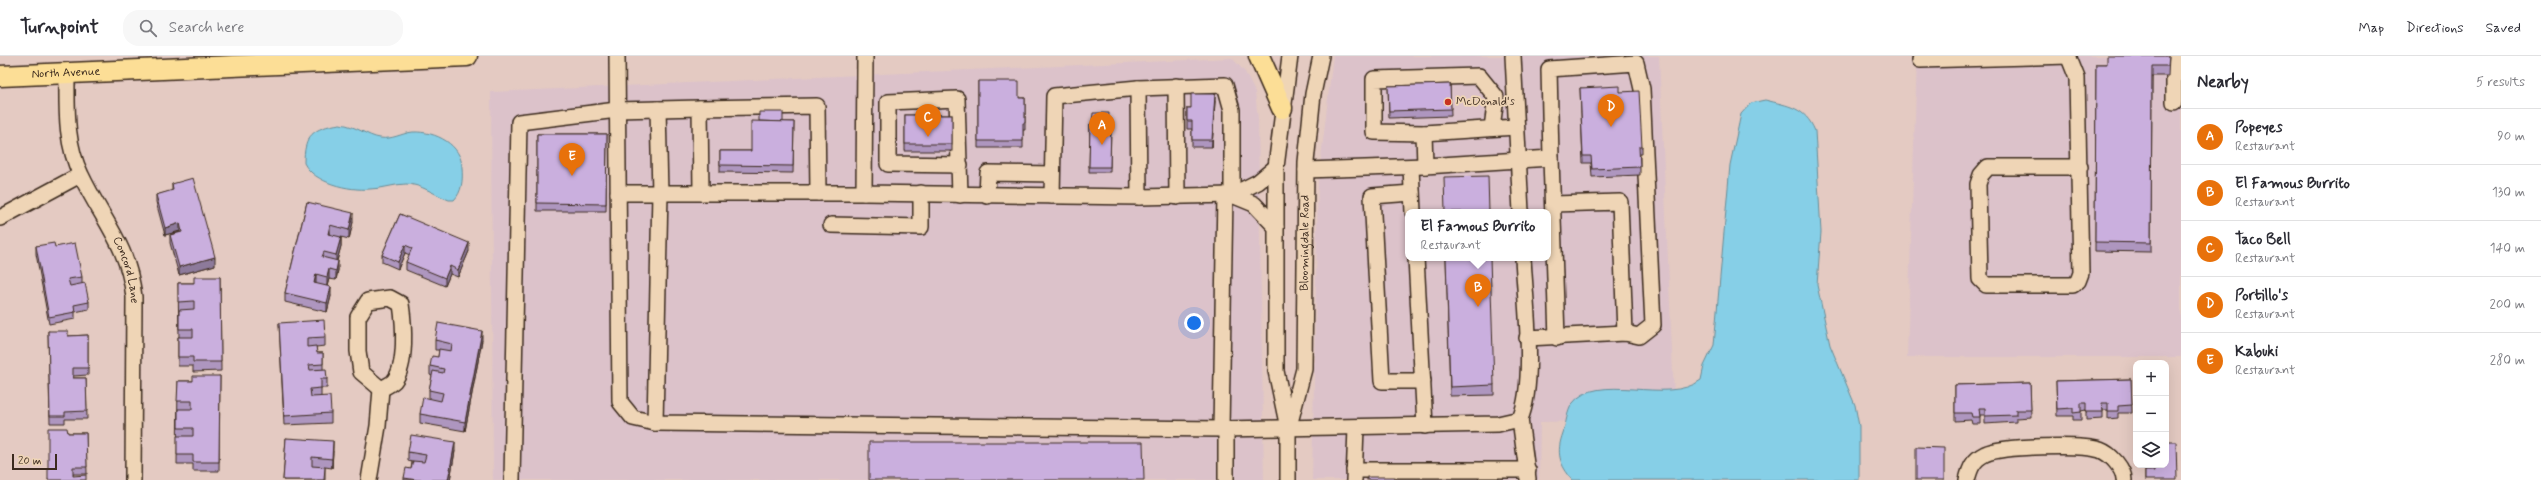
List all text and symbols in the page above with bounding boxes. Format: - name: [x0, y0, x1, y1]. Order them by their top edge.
- search box: [123, 10, 403, 46]
- text: Turnpoint: [20, 15, 99, 40]
- icon: search: [137, 17, 159, 39]
- text: Search here: [169, 18, 244, 38]
- text: Map: [2358, 19, 2384, 37]
- text: Directions: [2406, 19, 2464, 37]
- text: Saved: [2486, 19, 2521, 37]
- street label: North Avenue: [31, 64, 101, 83]
- text: Nearby: [2197, 71, 2249, 93]
- text: 5 results: [2476, 74, 2525, 91]
- place label: McDonald's: [1456, 94, 1516, 110]
- pin: D: [1598, 94, 1624, 127]
- marker: McDonald's: [1443, 97, 1453, 107]
- pin: C: [915, 104, 941, 137]
- pin: A: [1089, 112, 1115, 145]
- text: Popeyes: [2235, 118, 2283, 138]
- text: A: [2206, 128, 2214, 145]
- text: 90 m: [2497, 128, 2525, 145]
- text: Restaurant: [2235, 138, 2295, 155]
- pin: E: [559, 143, 585, 176]
- text: El Famous Burrito: [2235, 174, 2350, 194]
- text: B: [2206, 184, 2214, 201]
- text: 130 m: [2492, 184, 2525, 201]
- text: Restaurant: [2235, 194, 2295, 211]
- street label: Bloomingdale Road: [1297, 195, 1314, 291]
- popup: [1405, 209, 1551, 261]
- text: El Famous Burrito: [1421, 217, 1535, 237]
- text: Taco Bell: [2235, 230, 2291, 250]
- street label: Concord Lane: [108, 234, 142, 303]
- text: Restaurant: [1421, 237, 1481, 254]
- text: C: [2205, 240, 2215, 257]
- text: 140 m: [2490, 240, 2525, 257]
- text: Restaurant: [2235, 250, 2295, 267]
- pin: B: [1465, 274, 1491, 307]
- text: Portillo's: [2235, 286, 2288, 306]
- text: D: [2206, 296, 2214, 313]
- text: 200 m: [2490, 296, 2525, 313]
- text: Restaurant: [2235, 306, 2295, 323]
- your location: [1184, 313, 1204, 333]
- text: Kabuki: [2235, 342, 2278, 362]
- text: E: [2206, 352, 2214, 369]
- text: 280 m: [2490, 352, 2525, 369]
- map controls: [2133, 360, 2169, 468]
- button: +: [2133, 360, 2169, 396]
- text: Restaurant: [2235, 362, 2295, 379]
- button: −: [2133, 396, 2169, 432]
- button: layers: [2133, 432, 2169, 468]
- scale bar: [12, 452, 57, 471]
- text: 20 m: [18, 454, 41, 468]

